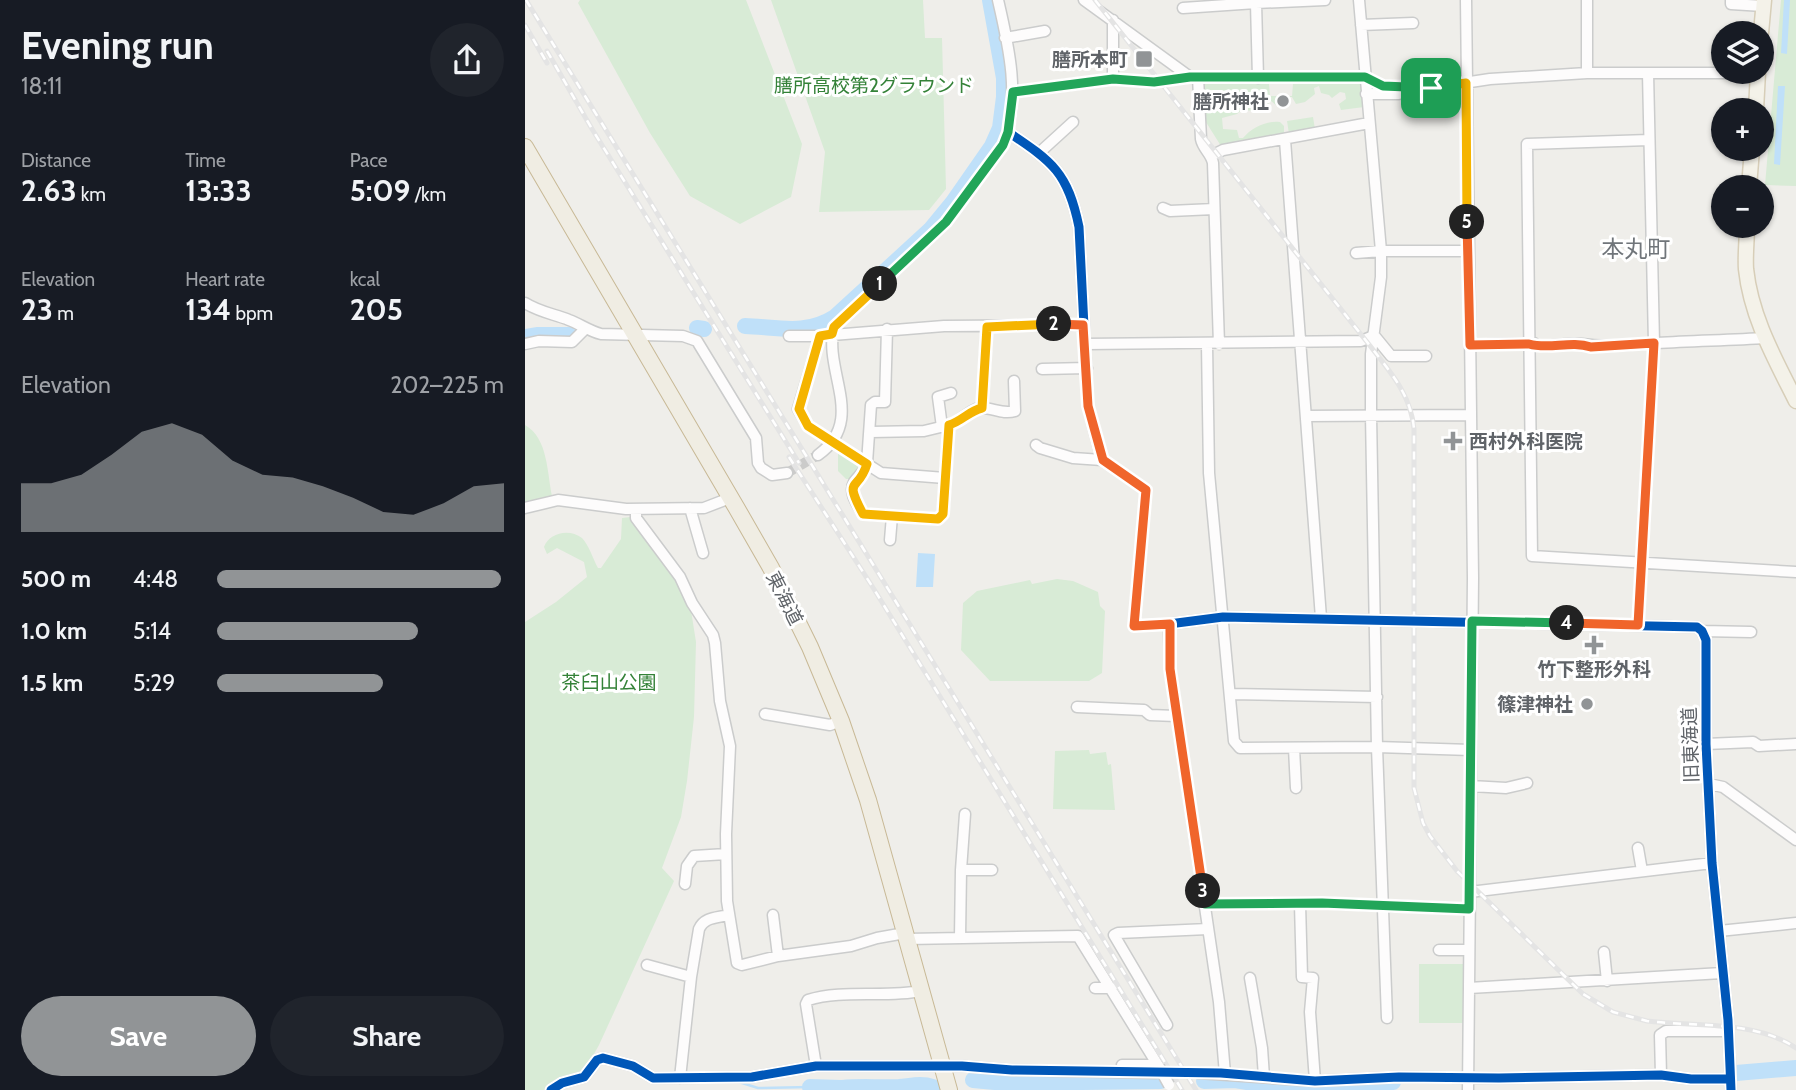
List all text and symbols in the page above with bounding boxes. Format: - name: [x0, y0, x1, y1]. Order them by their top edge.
- map controls: [1711, 21, 1774, 238]
- button: layers: [1711, 21, 1774, 84]
- text: Evening run: [21, 22, 214, 69]
- button: share: [430, 23, 504, 97]
- place label: 膳所本町: [1052, 48, 1128, 71]
- marker: 膳所本町: [1134, 49, 1154, 69]
- pin: [1401, 58, 1461, 118]
- icon: arrive: [1412, 69, 1450, 107]
- text: 18:11: [21, 72, 62, 100]
- park label: 膳所高校第2グラウンド: [774, 74, 974, 97]
- place label: 膳所神社: [1193, 90, 1269, 113]
- marker: 膳所神社: [1275, 93, 1291, 109]
- button: +: [1711, 98, 1774, 161]
- text: Distance: [21, 149, 91, 172]
- text: Time: [185, 149, 226, 172]
- text: Pace: [350, 149, 388, 172]
- text: 2.63: [21, 172, 77, 209]
- text: 13:33: [185, 172, 252, 209]
- text: 5:09: [350, 172, 410, 209]
- button: −: [1711, 175, 1774, 238]
- text: km: [77, 183, 106, 206]
- text: /km: [410, 183, 446, 206]
- pin: 5: [1450, 204, 1485, 240]
- text: 5: [1461, 210, 1472, 233]
- district label: 本丸町: [1602, 235, 1671, 263]
- pin: 1: [863, 266, 897, 302]
- text: Elevation: [21, 268, 95, 291]
- text: Heart rate: [185, 268, 265, 291]
- text: kcal: [350, 268, 380, 291]
- text: 1: [876, 272, 883, 295]
- text: 23: [21, 291, 53, 328]
- text: 134: [185, 291, 231, 328]
- text: 205: [350, 291, 403, 328]
- text: m: [53, 302, 74, 325]
- text: bpm: [231, 302, 273, 325]
- pin: 2: [1037, 306, 1071, 342]
- text: 2: [1048, 312, 1059, 335]
- text: Elevation: [21, 371, 111, 399]
- text: 202–225 m: [390, 371, 504, 399]
- place label: 西村外科医院: [1469, 430, 1583, 453]
- marker: 西村外科医院: [1443, 431, 1463, 451]
- text: 500 m: [21, 565, 91, 593]
- text: 4:48: [133, 565, 178, 593]
- street label: 東海道: [761, 568, 808, 629]
- pin: 4: [1549, 606, 1585, 640]
- text: 4: [1561, 611, 1572, 634]
- text: 1.0 km: [21, 617, 87, 645]
- text: 5:14: [133, 617, 171, 645]
- marker: 竹下整形外科: [1584, 635, 1604, 655]
- place label: 竹下整形外科: [1537, 658, 1651, 681]
- text: 1.5 km: [21, 669, 83, 697]
- text: 5:29: [133, 669, 175, 697]
- park label: 茶臼山公園: [561, 671, 657, 694]
- place label: 篠津神社: [1497, 693, 1573, 716]
- marker: 篠津神社: [1579, 696, 1595, 712]
- street label: 旧東海道: [1678, 707, 1703, 783]
- pin: 3: [1185, 874, 1221, 908]
- text: 3: [1197, 879, 1208, 902]
- button: Save: [21, 996, 256, 1076]
- button: Share: [270, 996, 504, 1076]

